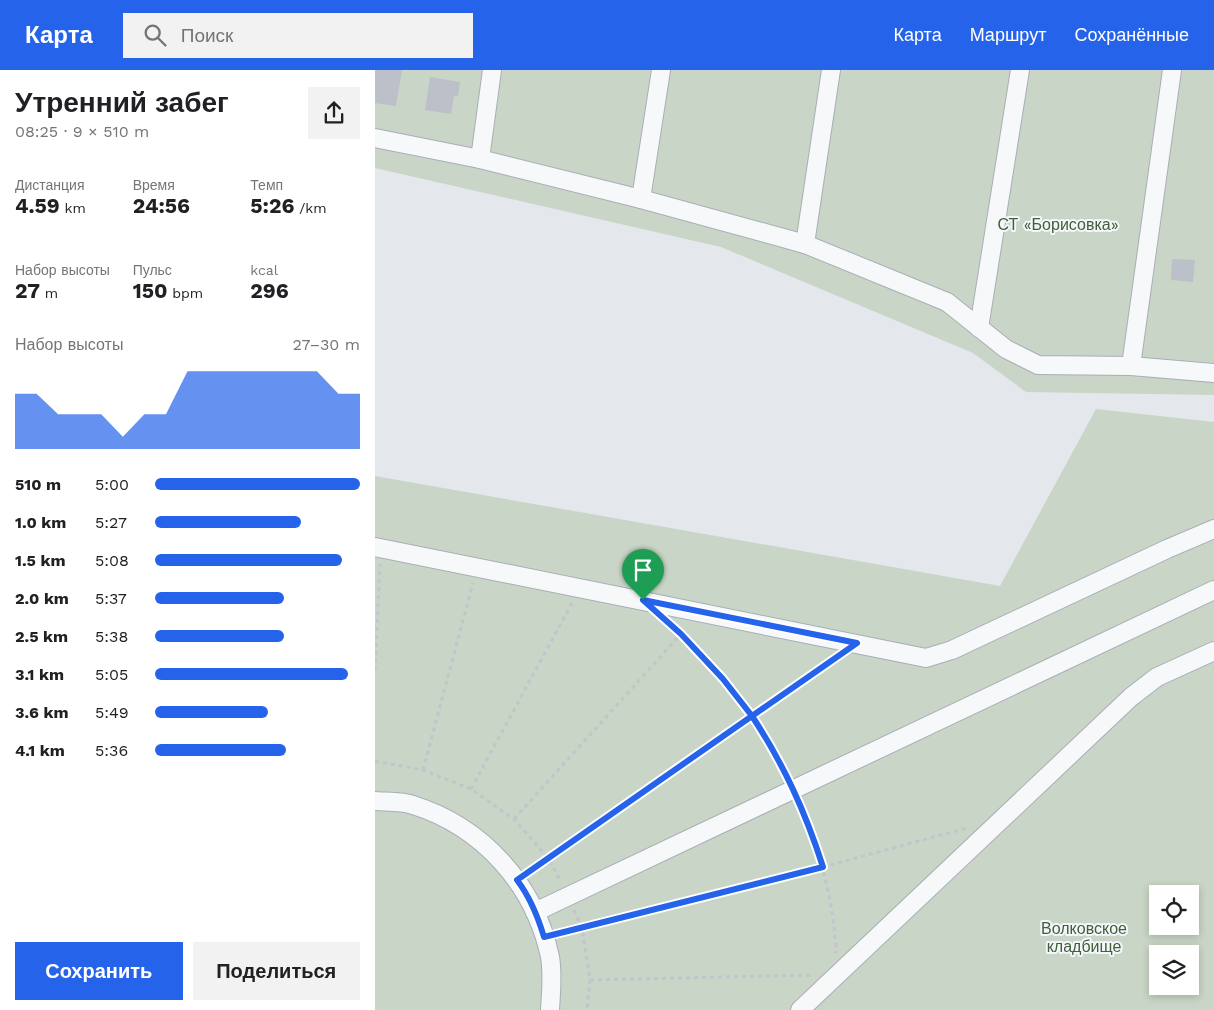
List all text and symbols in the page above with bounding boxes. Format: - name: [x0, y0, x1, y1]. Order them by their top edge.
- search box: [123, 13, 473, 58]
- text: Карта: [25, 21, 93, 49]
- icon: search: [141, 21, 169, 49]
- text: Поиск: [181, 24, 233, 47]
- text: Карта: [894, 24, 942, 45]
- text: Маршрут: [970, 24, 1046, 45]
- text: Сохранённые: [1074, 24, 1189, 45]
- text: Утренний забег: [15, 86, 229, 119]
- button: share: [308, 87, 360, 139]
- text: 08:25 · 9 × 510 m: [15, 122, 149, 141]
- text: Дистанция: [15, 177, 85, 193]
- text: Время: [133, 177, 175, 193]
- text: Темп: [250, 177, 283, 193]
- text: 4.59: [15, 193, 60, 218]
- text: 24:56: [133, 193, 190, 218]
- text: 5:26: [250, 193, 294, 218]
- text: km: [60, 200, 86, 216]
- text: /km: [294, 200, 327, 216]
- park label: СТ «Борисовка»: [997, 215, 1119, 234]
- text: Набор высоты: [15, 262, 110, 278]
- text: Пульс: [133, 262, 172, 278]
- text: kcal: [250, 262, 278, 278]
- text: 27: [15, 278, 40, 303]
- text: 150: [133, 278, 167, 303]
- text: 296: [250, 278, 289, 303]
- text: m: [40, 285, 58, 301]
- text: bpm: [167, 285, 203, 301]
- text: Набор высоты: [15, 335, 123, 354]
- text: 27–30 m: [292, 335, 360, 354]
- text: 510 m: [15, 475, 61, 494]
- text: 5:00: [95, 475, 129, 494]
- text: 1.0 km: [15, 513, 66, 532]
- text: 5:27: [95, 513, 127, 532]
- pin: [622, 549, 664, 600]
- text: 1.5 km: [15, 551, 65, 570]
- text: 5:08: [95, 551, 129, 570]
- icon: arrive: [629, 556, 657, 584]
- text: 2.0 km: [15, 589, 69, 608]
- text: 5:37: [95, 589, 127, 608]
- text: 2.5 km: [15, 627, 68, 646]
- text: 5:38: [95, 627, 128, 646]
- text: 3.1 km: [15, 665, 64, 684]
- text: 5:05: [95, 665, 128, 684]
- text: 3.6 km: [15, 703, 68, 722]
- text: 5:49: [95, 703, 129, 722]
- text: 4.1 km: [15, 741, 65, 760]
- text: 5:36: [95, 741, 128, 760]
- map controls: [1149, 885, 1199, 995]
- button: locate: [1149, 885, 1199, 935]
- park label: Волковское кладбище: [1041, 919, 1127, 956]
- button: Сохранить: [15, 942, 183, 1000]
- button: Поделиться: [193, 942, 360, 1000]
- button: layers: [1149, 945, 1199, 995]

